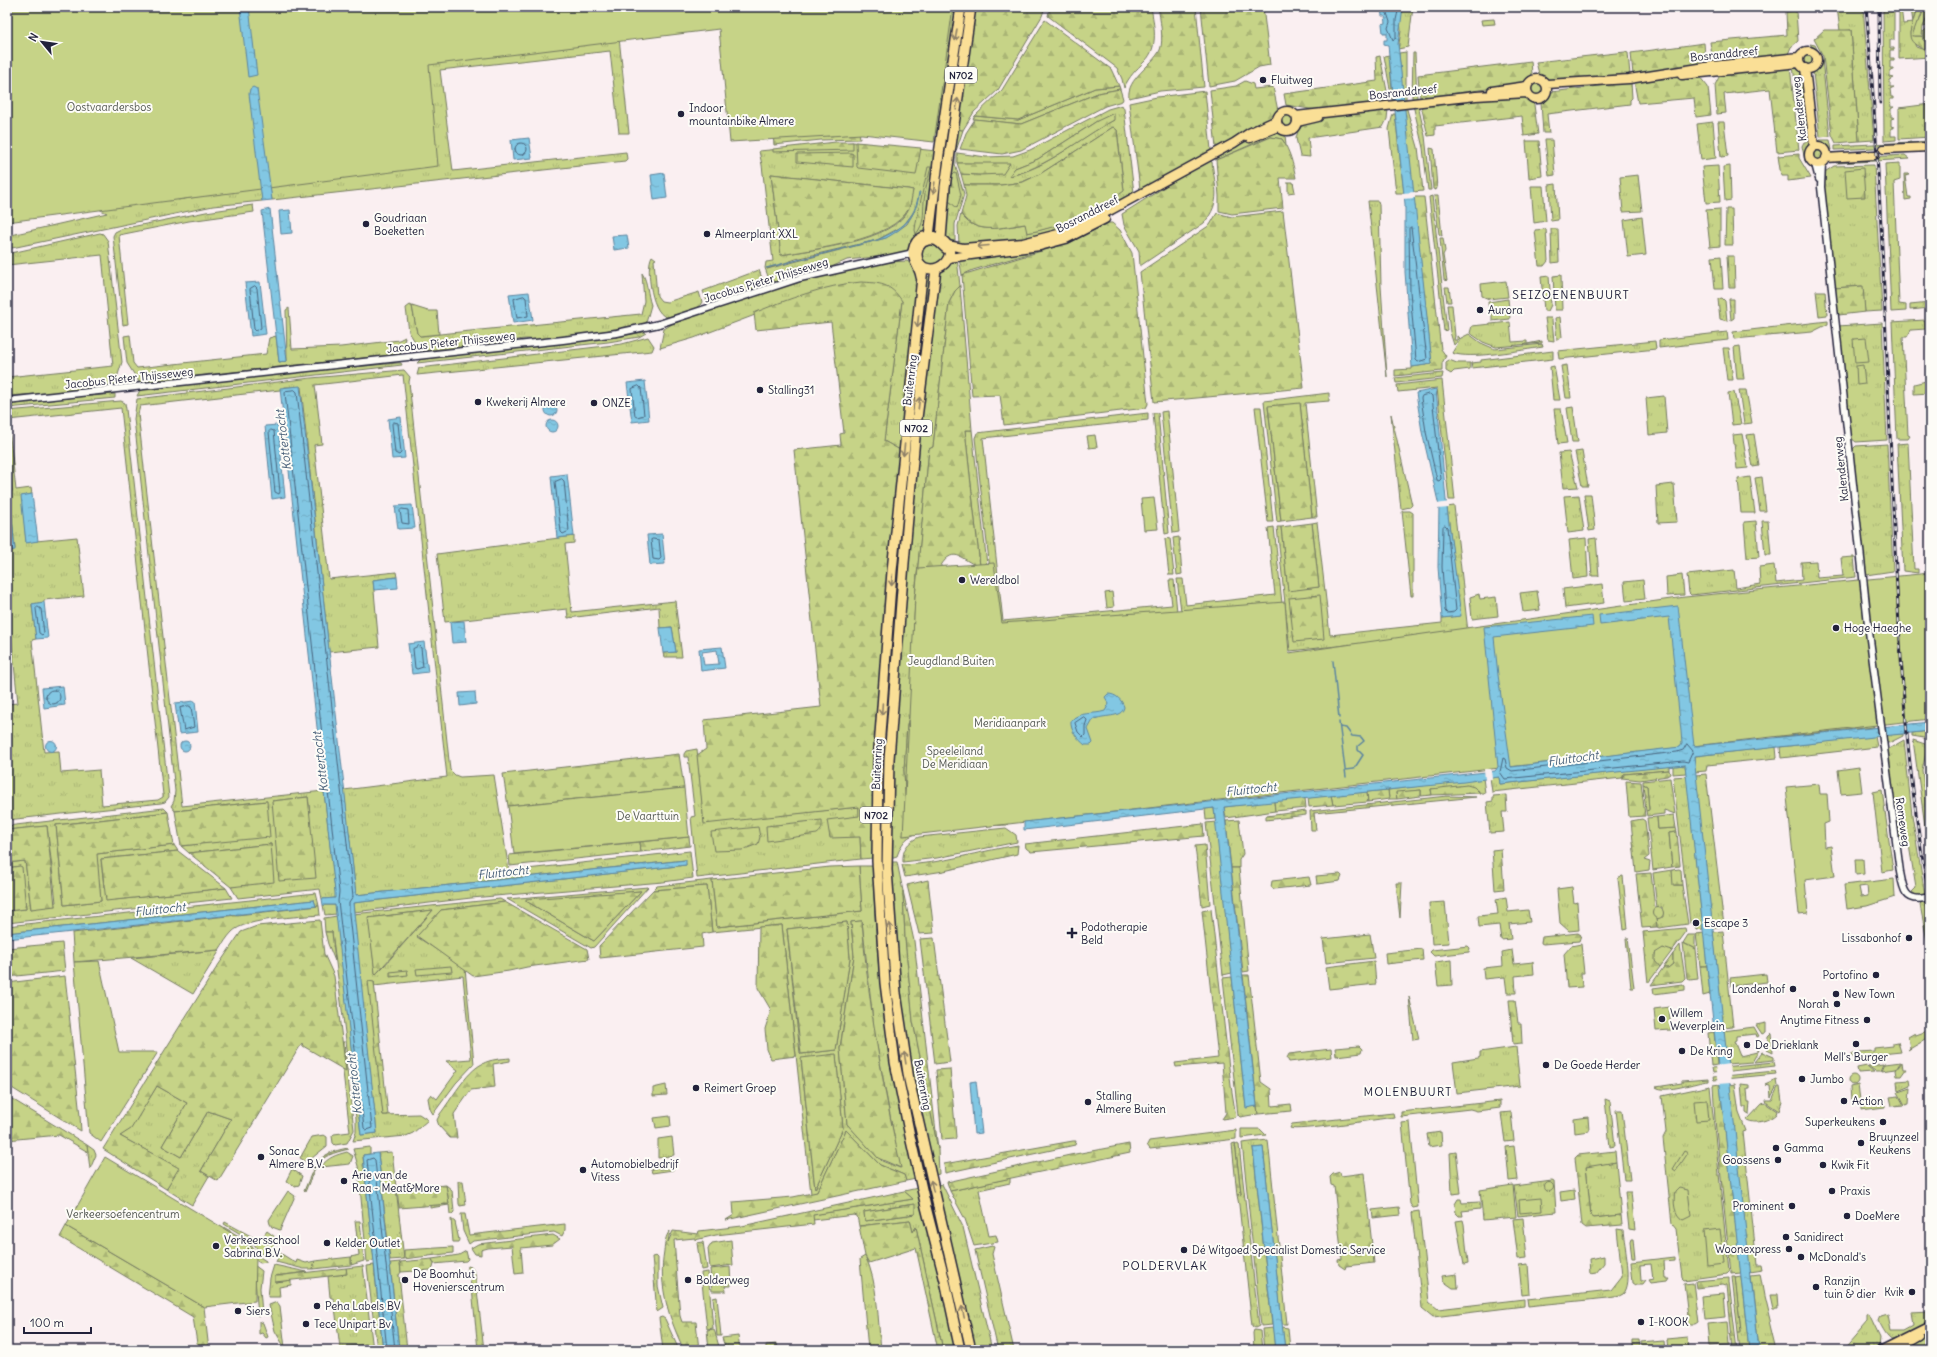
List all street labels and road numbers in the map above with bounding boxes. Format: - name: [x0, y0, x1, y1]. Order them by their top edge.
- street label: Bosranddreef: [1689, 43, 1759, 65]
- road number: N702: [945, 67, 977, 83]
- street label: Kalenderweg: [1789, 76, 1809, 142]
- street label: Bosranddreef: [1368, 81, 1438, 103]
- street label: Bosranddreef: [1054, 192, 1121, 236]
- street label: Jacobus Pieter Thijsseweg: [702, 254, 830, 306]
- street label: Jacobus Pieter Thijsseweg: [386, 328, 516, 356]
- street label: Buitenring: [900, 354, 920, 406]
- street label: Jacobus Pieter Thijsseweg: [64, 364, 194, 392]
- road number: N702: [900, 420, 932, 436]
- street label: Kalenderweg: [1831, 436, 1851, 502]
- street label: Buitenring: [869, 738, 885, 790]
- street label: Romeweg: [1893, 797, 1913, 847]
- road number: N702: [860, 807, 892, 823]
- street label: Buitenring: [911, 1058, 935, 1112]

